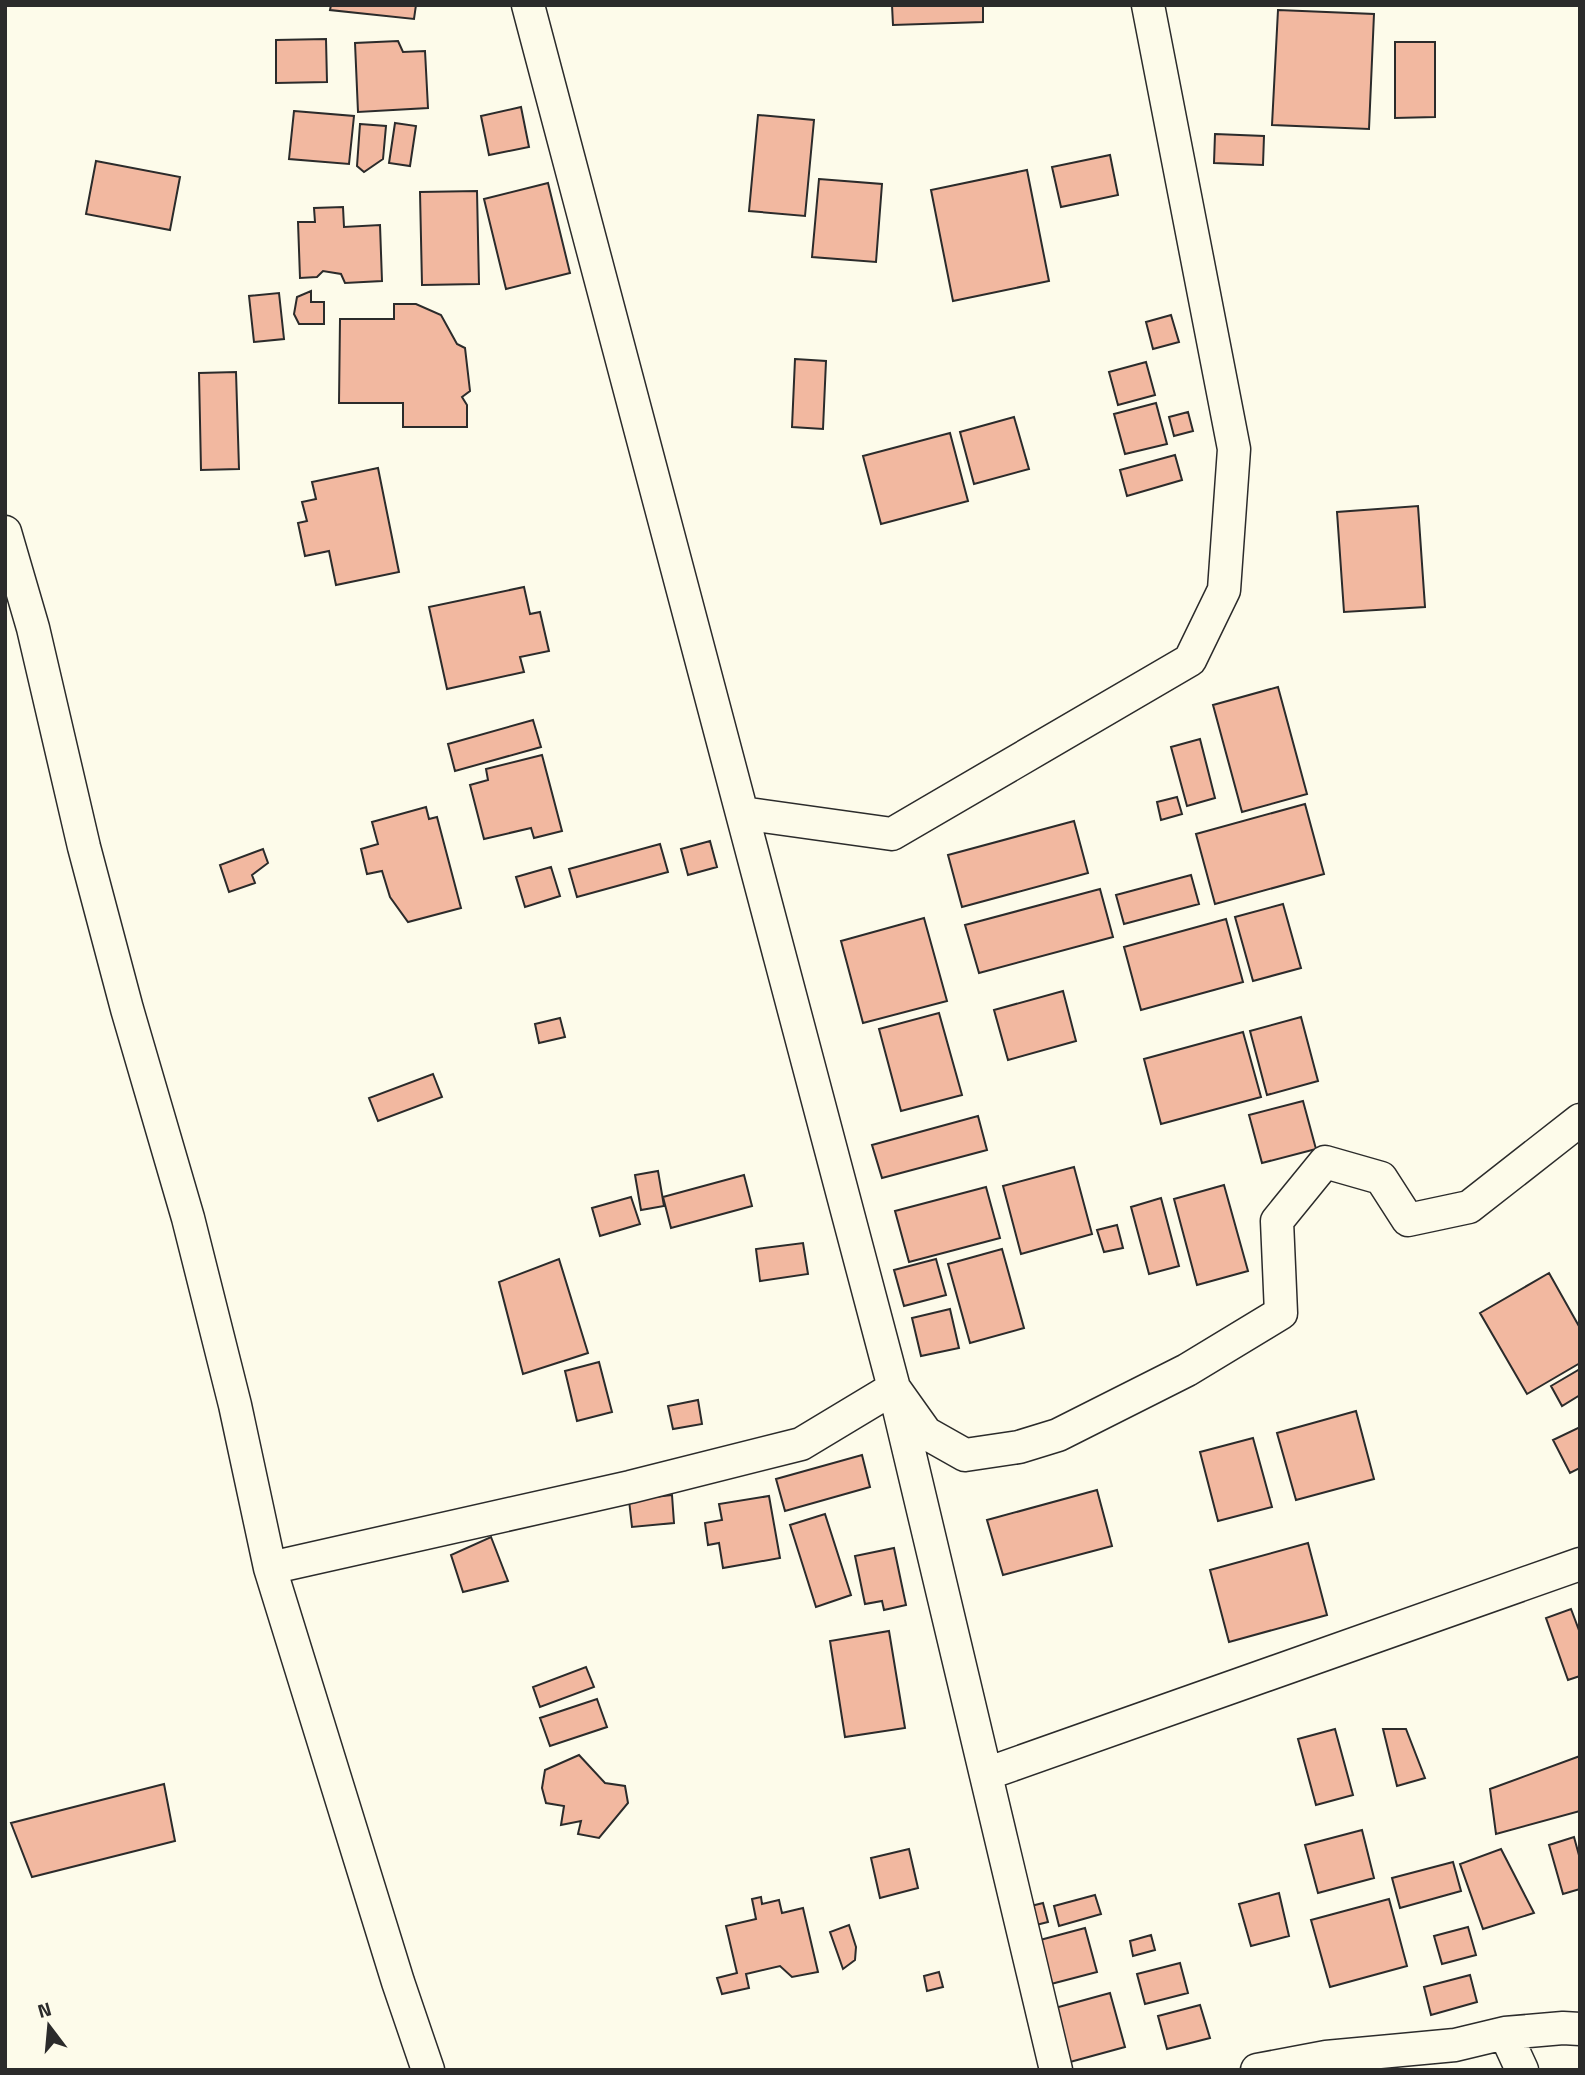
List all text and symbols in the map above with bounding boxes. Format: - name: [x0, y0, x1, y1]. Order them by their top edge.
- north arrow: [14, 1991, 84, 2061]
- text: N: [34, 1993, 55, 2025]

